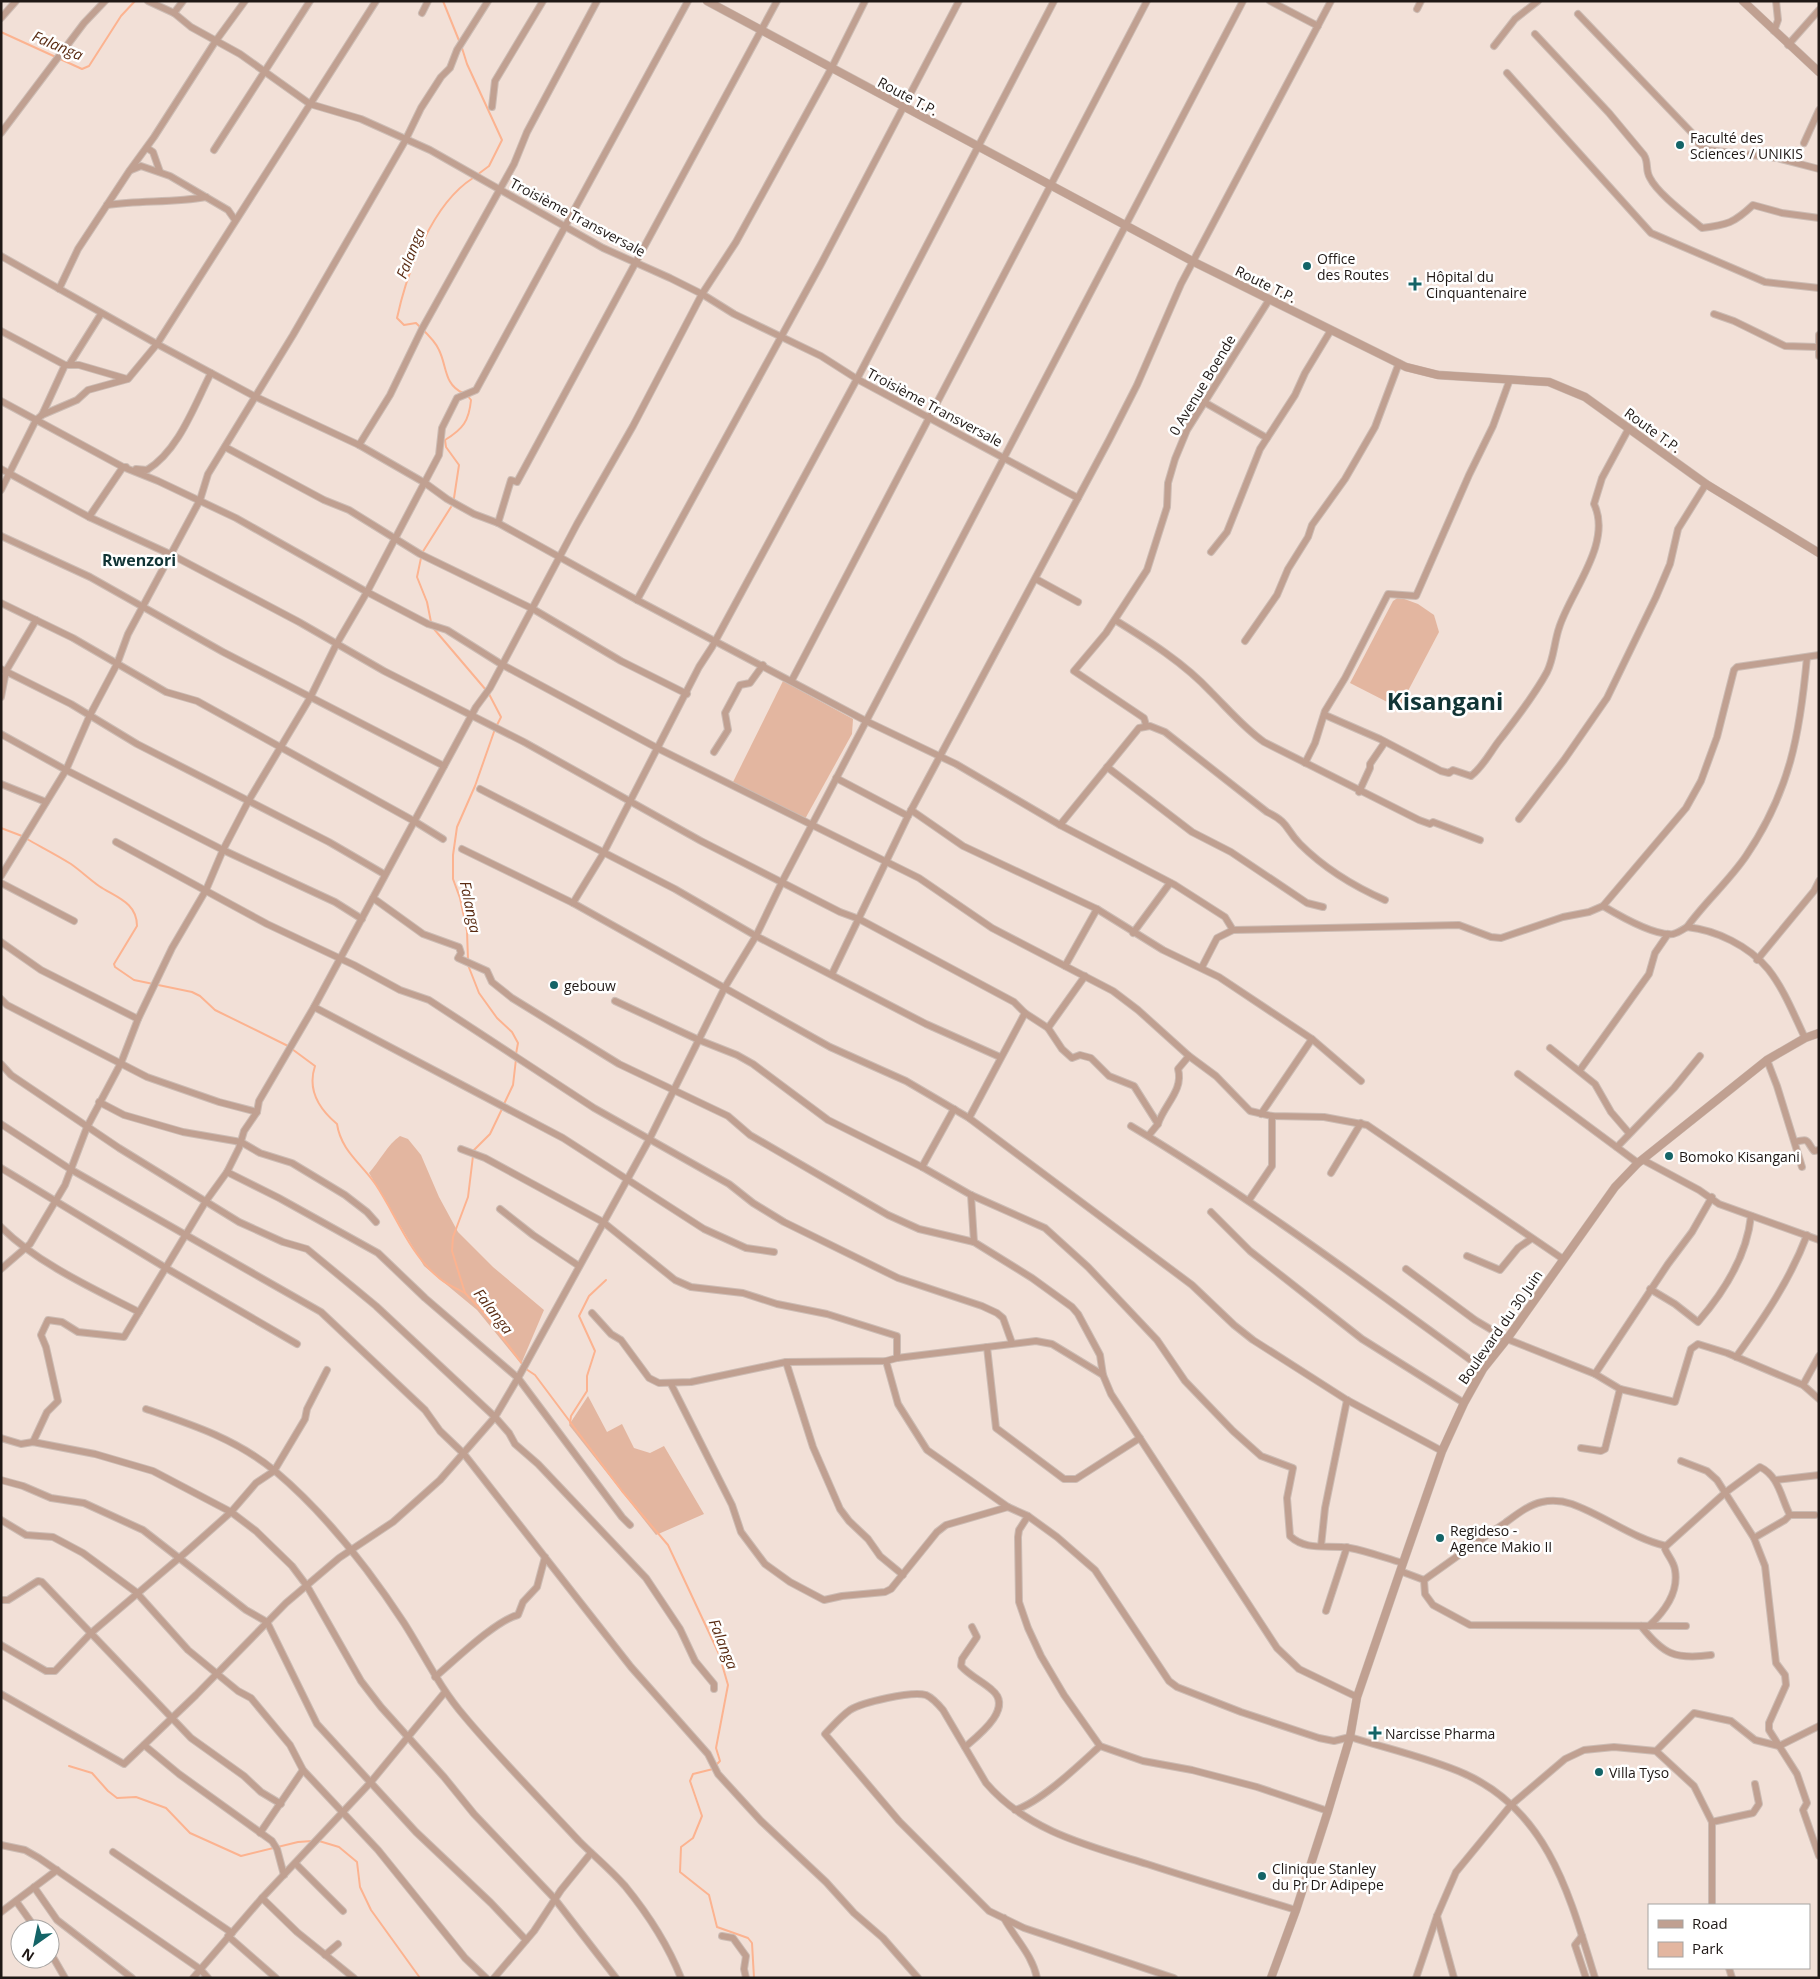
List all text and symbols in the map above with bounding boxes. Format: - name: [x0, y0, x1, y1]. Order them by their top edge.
- water label: Falanga: [30, 25, 87, 65]
- street label: Route T.P.: [875, 72, 941, 120]
- place label: Faculté des Sciences / UNIKIS: [1690, 128, 1803, 163]
- marker: Faculté des Sciences / UNIKIS: [1674, 139, 1686, 151]
- street label: Troisième Transversale: [507, 173, 649, 261]
- water label: Falanga: [391, 224, 429, 281]
- place label: Office des Routes: [1317, 249, 1389, 284]
- marker: Office des Routes: [1301, 260, 1313, 272]
- street label: Route T.P.: [1232, 261, 1300, 307]
- place label: Hôpital du Cinquantenaire: [1426, 267, 1527, 302]
- marker: Hôpital du Cinquantenaire: [1408, 277, 1422, 291]
- street label: 0 Avenue Boende: [1164, 331, 1240, 439]
- street label: Troisième Transversale: [864, 363, 1006, 451]
- street label: Route T.P.: [1621, 403, 1685, 457]
- district label: Rwenzori: [102, 549, 176, 571]
- district label: Kisangani: [1387, 684, 1503, 717]
- water label: Falanga: [456, 879, 486, 935]
- place label: gebouw: [564, 976, 616, 995]
- marker: gebouw: [548, 979, 560, 991]
- place label: Bomoko Kisangani: [1679, 1147, 1800, 1166]
- marker: Bomoko Kisangani: [1663, 1150, 1675, 1162]
- street label: Boulevard du 30 Juin: [1453, 1266, 1547, 1388]
- water label: Falanga: [470, 1284, 518, 1338]
- place label: Regideso - Agence Makio II: [1450, 1521, 1552, 1556]
- marker: Regideso - Agence Makio II: [1434, 1532, 1446, 1544]
- water label: Falanga: [705, 1616, 743, 1673]
- place label: Narcisse Pharma: [1385, 1724, 1495, 1743]
- marker: Narcisse Pharma: [1369, 1727, 1381, 1739]
- place label: Villa Tyso: [1609, 1763, 1669, 1782]
- marker: Villa Tyso: [1593, 1766, 1605, 1778]
- place label: Clinique Stanley du Pr Dr Adipepe: [1272, 1859, 1384, 1894]
- marker: Clinique Stanley du Pr Dr Adipepe: [1256, 1870, 1268, 1882]
- legend: [1648, 1904, 1810, 1969]
- text: Road: [1692, 1913, 1728, 1933]
- north arrow: [10, 1919, 60, 1969]
- text: Park: [1692, 1938, 1723, 1958]
- text: N: [18, 1944, 38, 1966]

